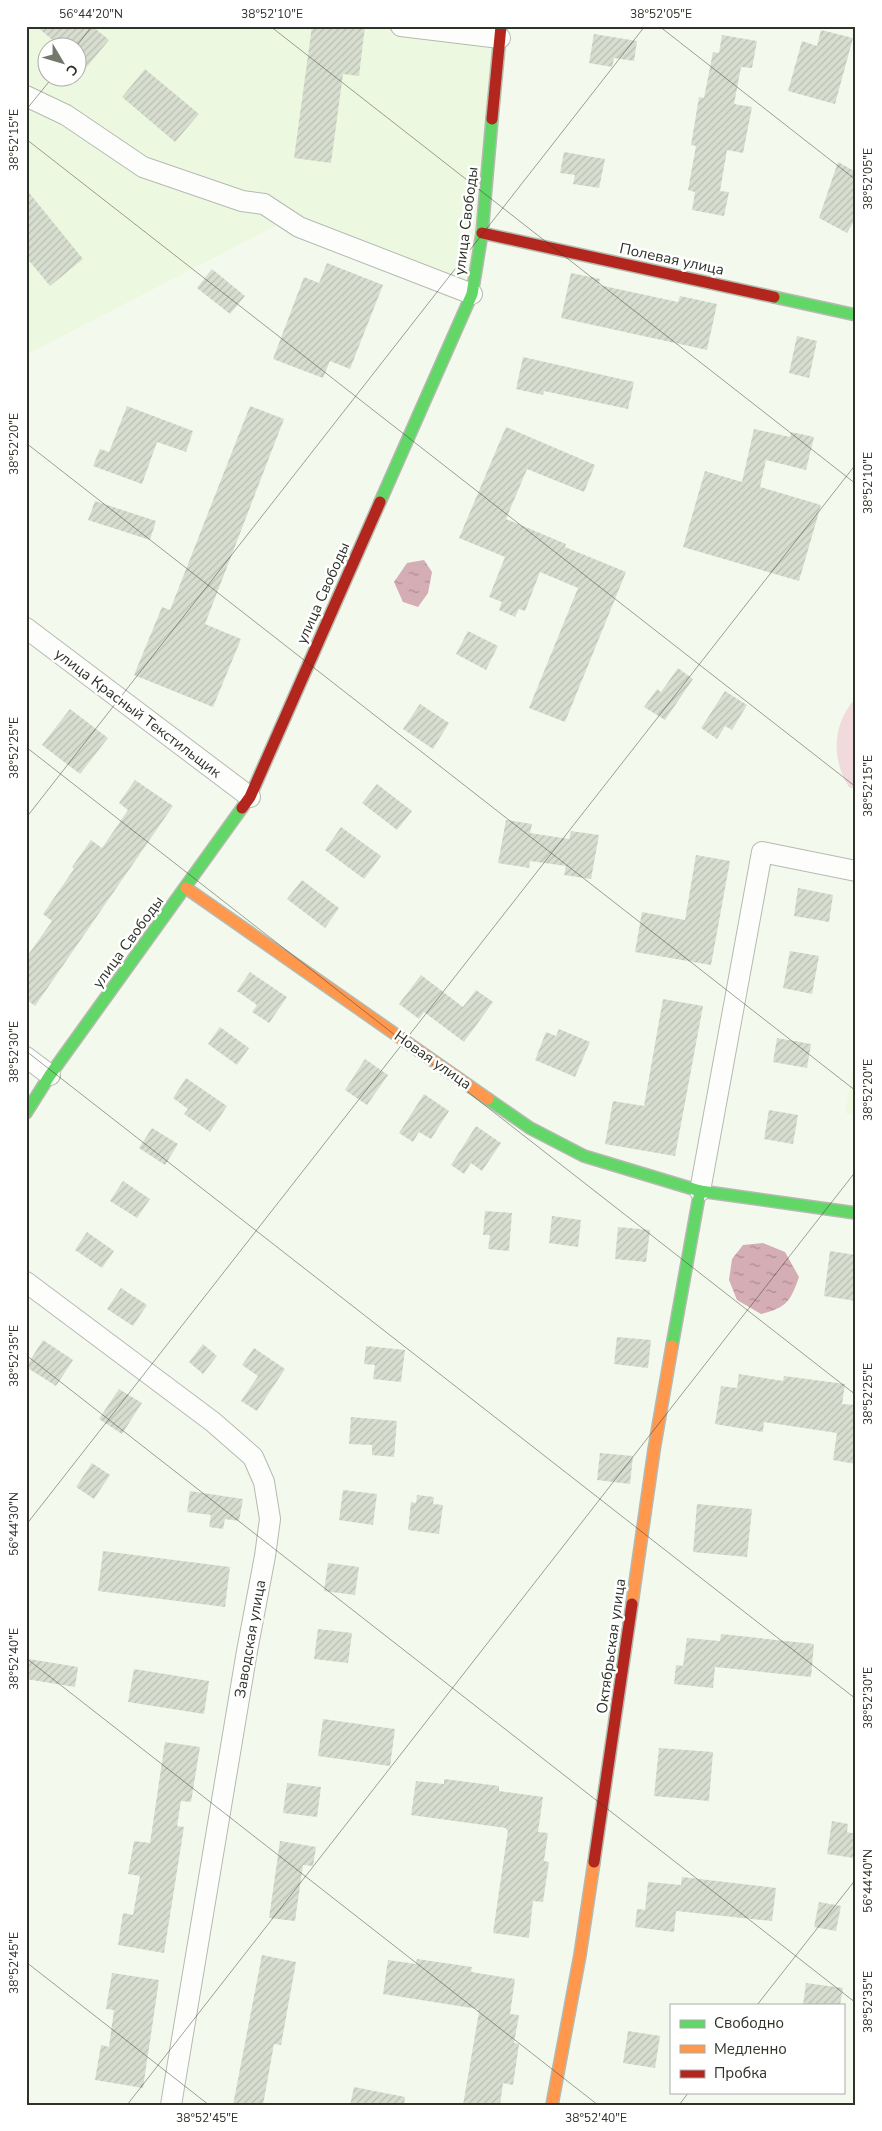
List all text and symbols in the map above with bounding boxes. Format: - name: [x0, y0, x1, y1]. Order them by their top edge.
- text: 56°44'20"N: [59, 6, 123, 22]
- text: 38°52'10"E: [241, 6, 303, 22]
- text: 38°52'05"E: [630, 6, 692, 22]
- north arrow: [38, 38, 88, 88]
- text: С: [61, 60, 82, 80]
- text: 38°52'15"E: [6, 109, 22, 171]
- text: 38°52'05"E: [860, 148, 876, 210]
- street label: улица Свободы: [449, 166, 483, 276]
- street label: Полевая улица: [618, 238, 726, 280]
- text: 38°52'20"E: [6, 413, 22, 475]
- text: 38°52'10"E: [860, 452, 876, 514]
- street label: улица Свободы: [292, 539, 354, 647]
- street label: улица Красный Текстильщик: [51, 644, 225, 782]
- text: 38°52'25"E: [6, 717, 22, 779]
- text: 38°52'15"E: [860, 755, 876, 817]
- street label: улица Свободы: [88, 892, 168, 992]
- text: 38°52'30"E: [6, 1021, 22, 1083]
- street label: Новая улица: [390, 1026, 476, 1094]
- text: 38°52'20"E: [860, 1059, 876, 1121]
- text: 38°52'35"E: [6, 1325, 22, 1387]
- text: 38°52'25"E: [860, 1363, 876, 1425]
- text: 56°44'30"N: [6, 1492, 22, 1556]
- street label: Октябрьская улица: [592, 1577, 630, 1715]
- street label: Заводская улица: [230, 1578, 270, 1700]
- text: 38°52'40"E: [6, 1628, 22, 1690]
- text: 38°52'30"E: [860, 1667, 876, 1729]
- text: 56°44'40"N: [860, 1849, 876, 1913]
- text: 38°52'45"E: [6, 1932, 22, 1994]
- text: 38°52'35"E: [860, 1971, 876, 2033]
- legend: [670, 2004, 844, 2094]
- text: Свободно: [714, 2013, 784, 2033]
- text: Медленно: [714, 2039, 787, 2059]
- text: Пробка: [714, 2063, 767, 2083]
- text: 38°52'45"E: [176, 2110, 238, 2126]
- text: 38°52'40"E: [565, 2110, 627, 2126]

